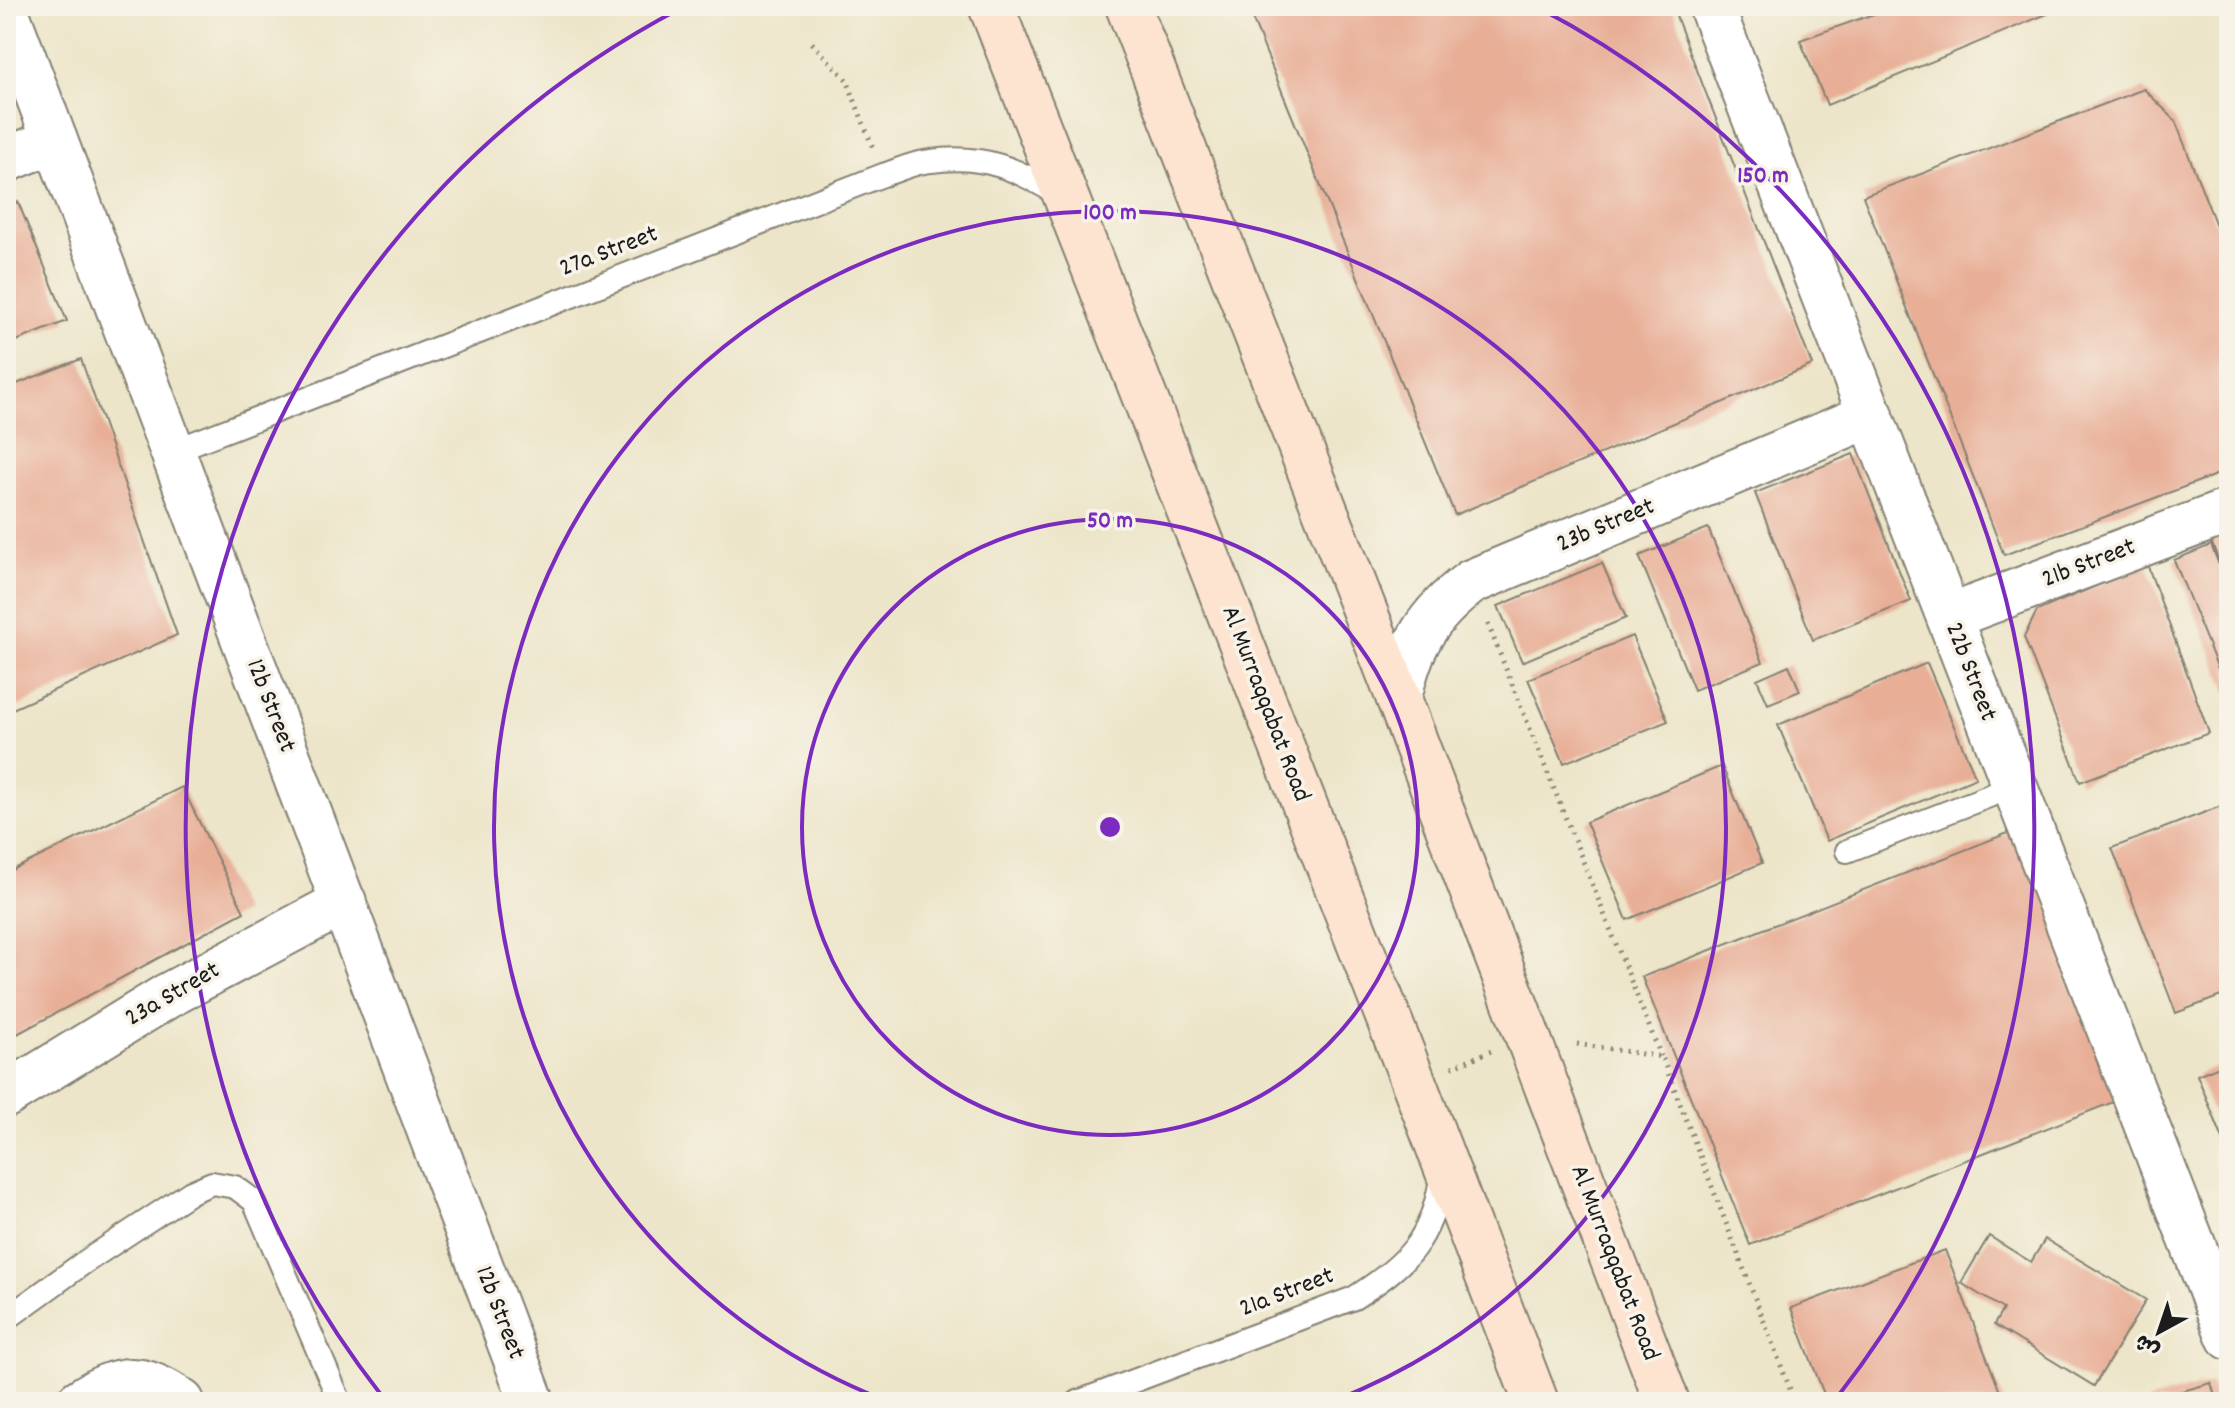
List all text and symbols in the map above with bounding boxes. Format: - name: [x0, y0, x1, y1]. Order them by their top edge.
- text: 150 m: [1737, 160, 1789, 194]
- text: 100 m: [1083, 197, 1137, 231]
- street label: 27a Street: [554, 216, 664, 288]
- street label: 23b Street: [1551, 489, 1661, 563]
- text: 50 m: [1087, 505, 1133, 539]
- street label: 21b Street: [2037, 529, 2141, 599]
- street label: Al Murraqqabat Road: [1211, 601, 1319, 807]
- street label: 22b Street: [1934, 617, 2006, 727]
- street label: 12b Street: [235, 654, 305, 758]
- centre of rings: [1096, 813, 1124, 841]
- street label: 23a Street: [119, 953, 228, 1037]
- street label: Al Murraqqabat Road: [1560, 1160, 1668, 1366]
- street label: 21a Street: [1234, 1258, 1340, 1328]
- street label: 12b Street: [464, 1261, 534, 1365]
- north arrow: [2119, 1292, 2199, 1372]
- text: ش: [2129, 1325, 2168, 1364]

